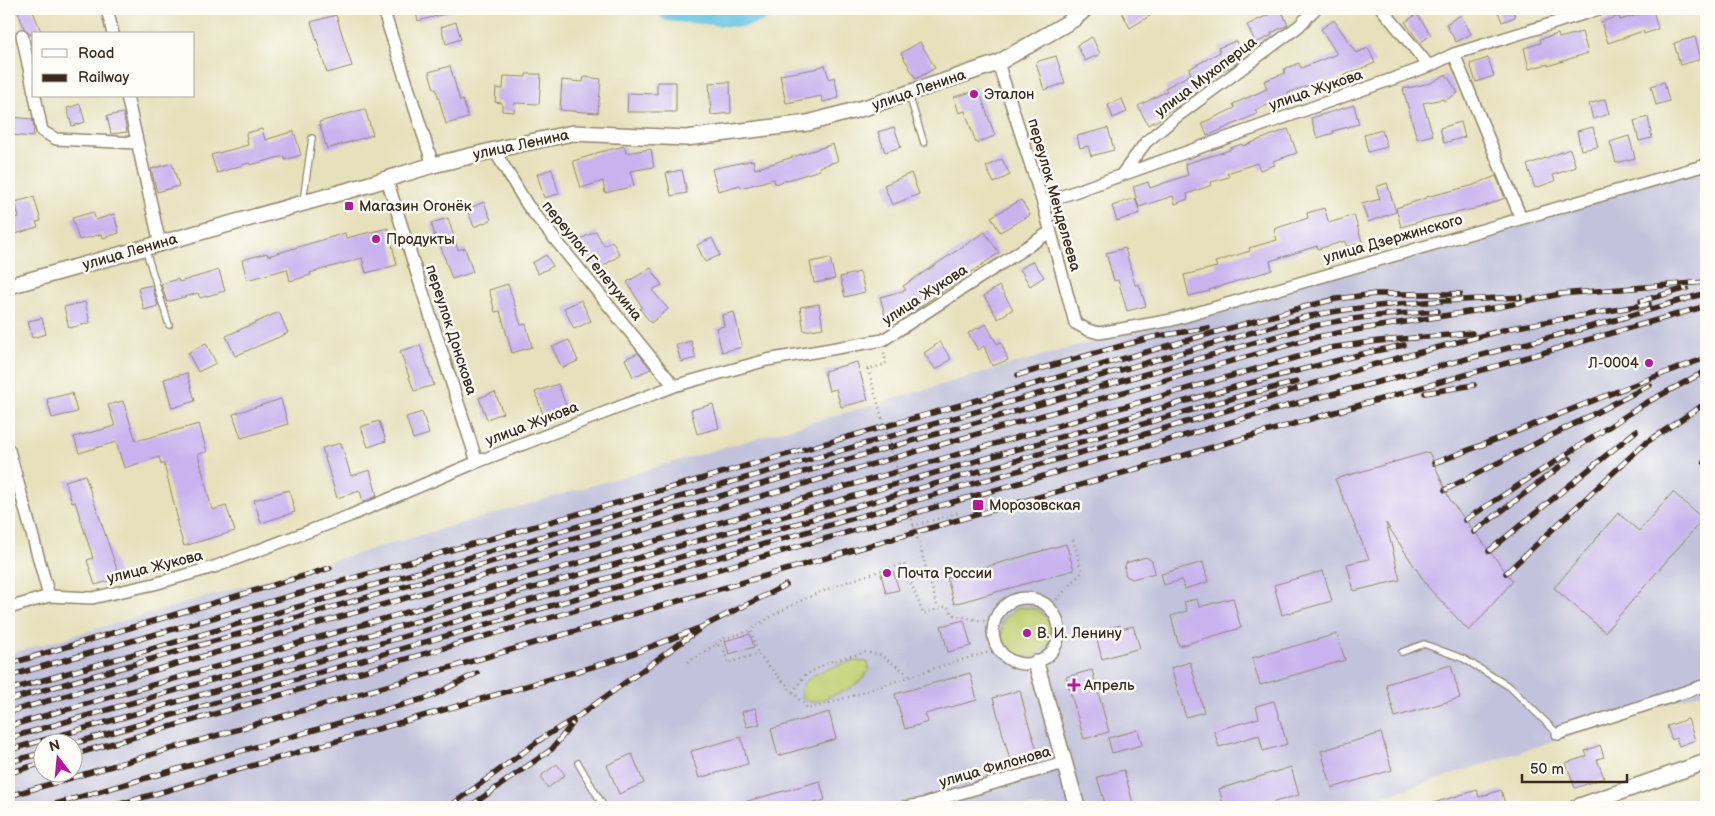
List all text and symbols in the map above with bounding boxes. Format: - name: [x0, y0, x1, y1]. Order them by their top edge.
- legend: [32, 32, 195, 98]
- street label: улица Мухоперца: [1151, 32, 1261, 121]
- text: Road: [78, 44, 114, 63]
- street label: улица Ленина: [870, 65, 968, 115]
- street label: улица Жукова: [1267, 65, 1365, 115]
- text: Railway: [78, 68, 129, 87]
- place label: Эталон: [984, 85, 1035, 104]
- marker: Эталон: [968, 88, 980, 100]
- street label: переулок Менделеева: [1023, 116, 1085, 274]
- street label: улица Ленина: [471, 126, 571, 164]
- place label: Магазин Огонёк: [359, 197, 472, 216]
- street label: переулок Гелетухина: [538, 197, 646, 325]
- marker: Магазин Огонёк: [343, 200, 355, 212]
- street label: улица Дзержинского: [1321, 210, 1465, 268]
- street label: улица Ленина: [80, 229, 180, 275]
- place label: Продукты: [386, 230, 455, 249]
- marker: Продукты: [370, 233, 382, 245]
- street label: улица Жукова: [879, 260, 971, 330]
- street label: переулок Донскова: [421, 263, 481, 398]
- place label: Л-0004: [1587, 354, 1639, 373]
- marker: Л-0004: [1643, 357, 1655, 369]
- street label: улица Жукова: [483, 398, 581, 450]
- place label: Морозовская: [989, 496, 1081, 515]
- marker: Морозовская: [971, 498, 985, 512]
- street label: улица Жукова: [105, 546, 205, 588]
- place label: Почта России: [897, 564, 992, 583]
- marker: Почта России: [881, 567, 893, 579]
- place label: В. И. Ленину: [1037, 624, 1122, 643]
- marker: В. И. Ленину: [1021, 627, 1033, 639]
- place label: Апрель: [1083, 676, 1135, 695]
- marker: Апрель: [1068, 679, 1080, 691]
- north arrow: [32, 734, 82, 784]
- text: N: [47, 736, 62, 756]
- street label: улица Филонова: [937, 742, 1053, 792]
- scale bar: [1522, 751, 1628, 783]
- text: 50 m: [1530, 760, 1564, 779]

